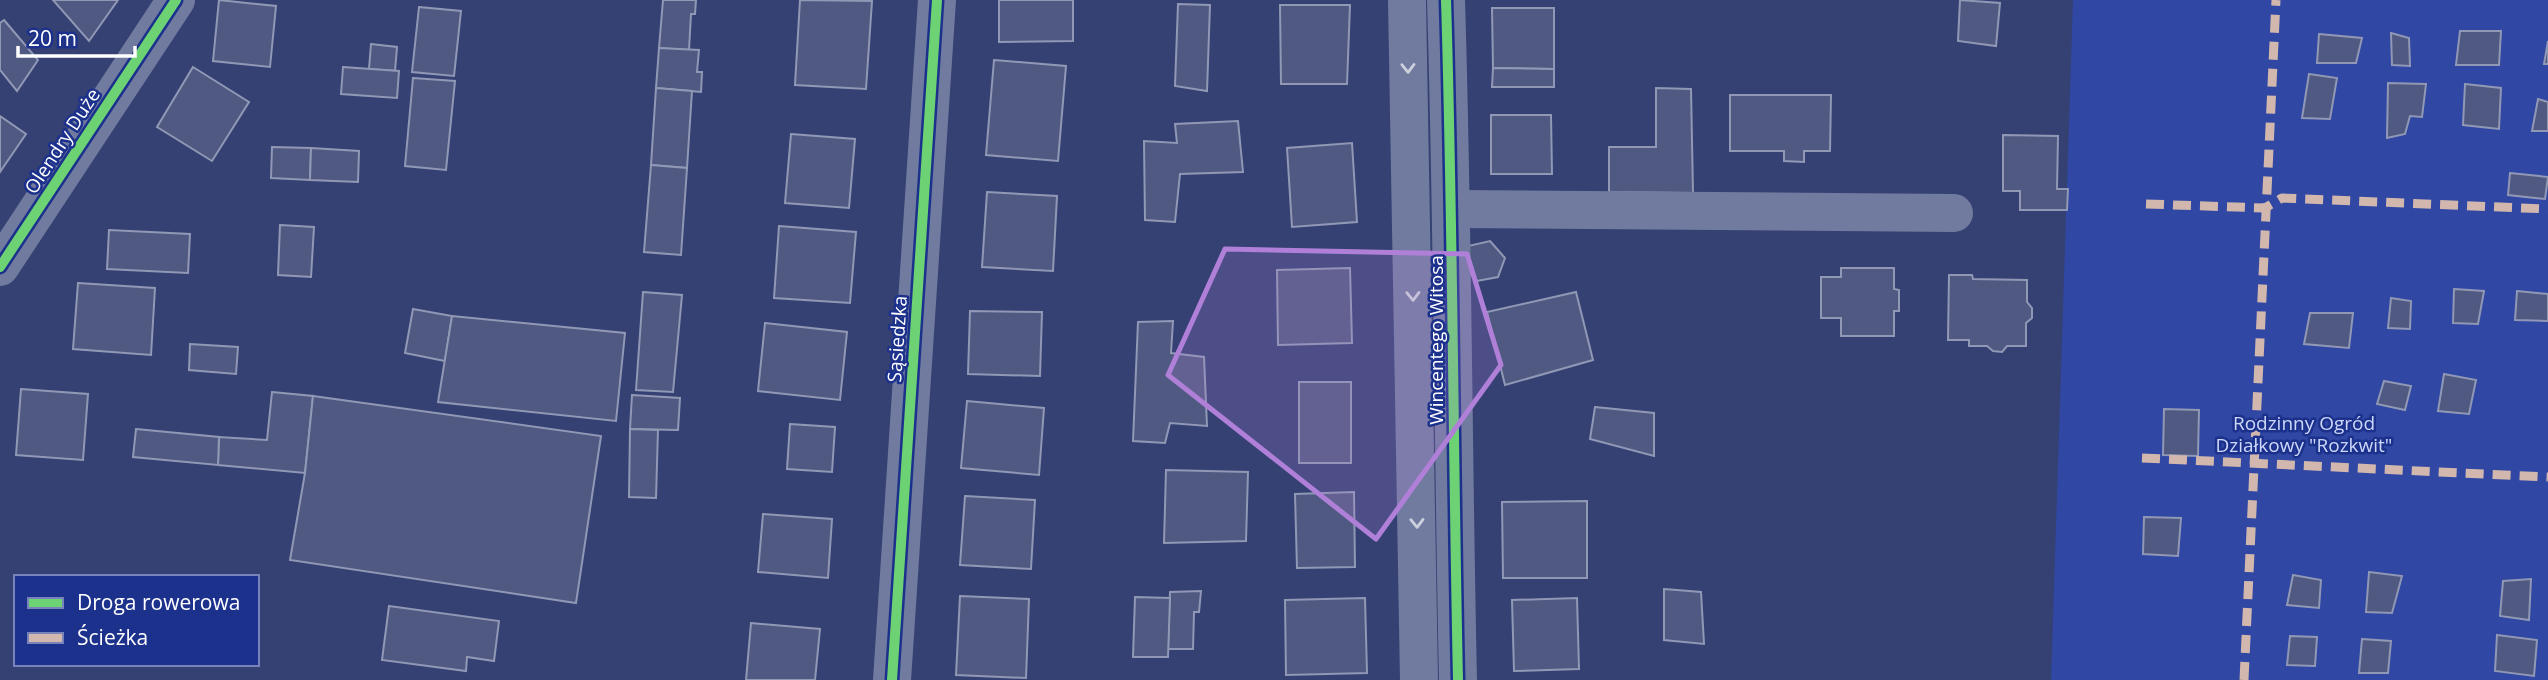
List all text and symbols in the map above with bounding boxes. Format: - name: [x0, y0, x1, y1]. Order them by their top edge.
- scale bar: [18, 14, 135, 58]
- text: 20 m: [28, 24, 77, 52]
- one-way arrow: [1401, 63, 1416, 74]
- street label: Olendry Duże: [18, 83, 106, 199]
- street label: Wincentego Witosa: [1423, 255, 1449, 425]
- one-way arrow: [1405, 291, 1421, 301]
- street label: Sąsiedzka: [881, 295, 913, 383]
- park label: Rodzinny Ogród Działkowy "Rozkwit": [2216, 410, 2392, 458]
- one-way arrow: [1409, 518, 1425, 529]
- legend: [14, 575, 259, 666]
- text: Droga rowerowa: [77, 588, 240, 616]
- text: Ścieżka: [77, 623, 148, 651]

